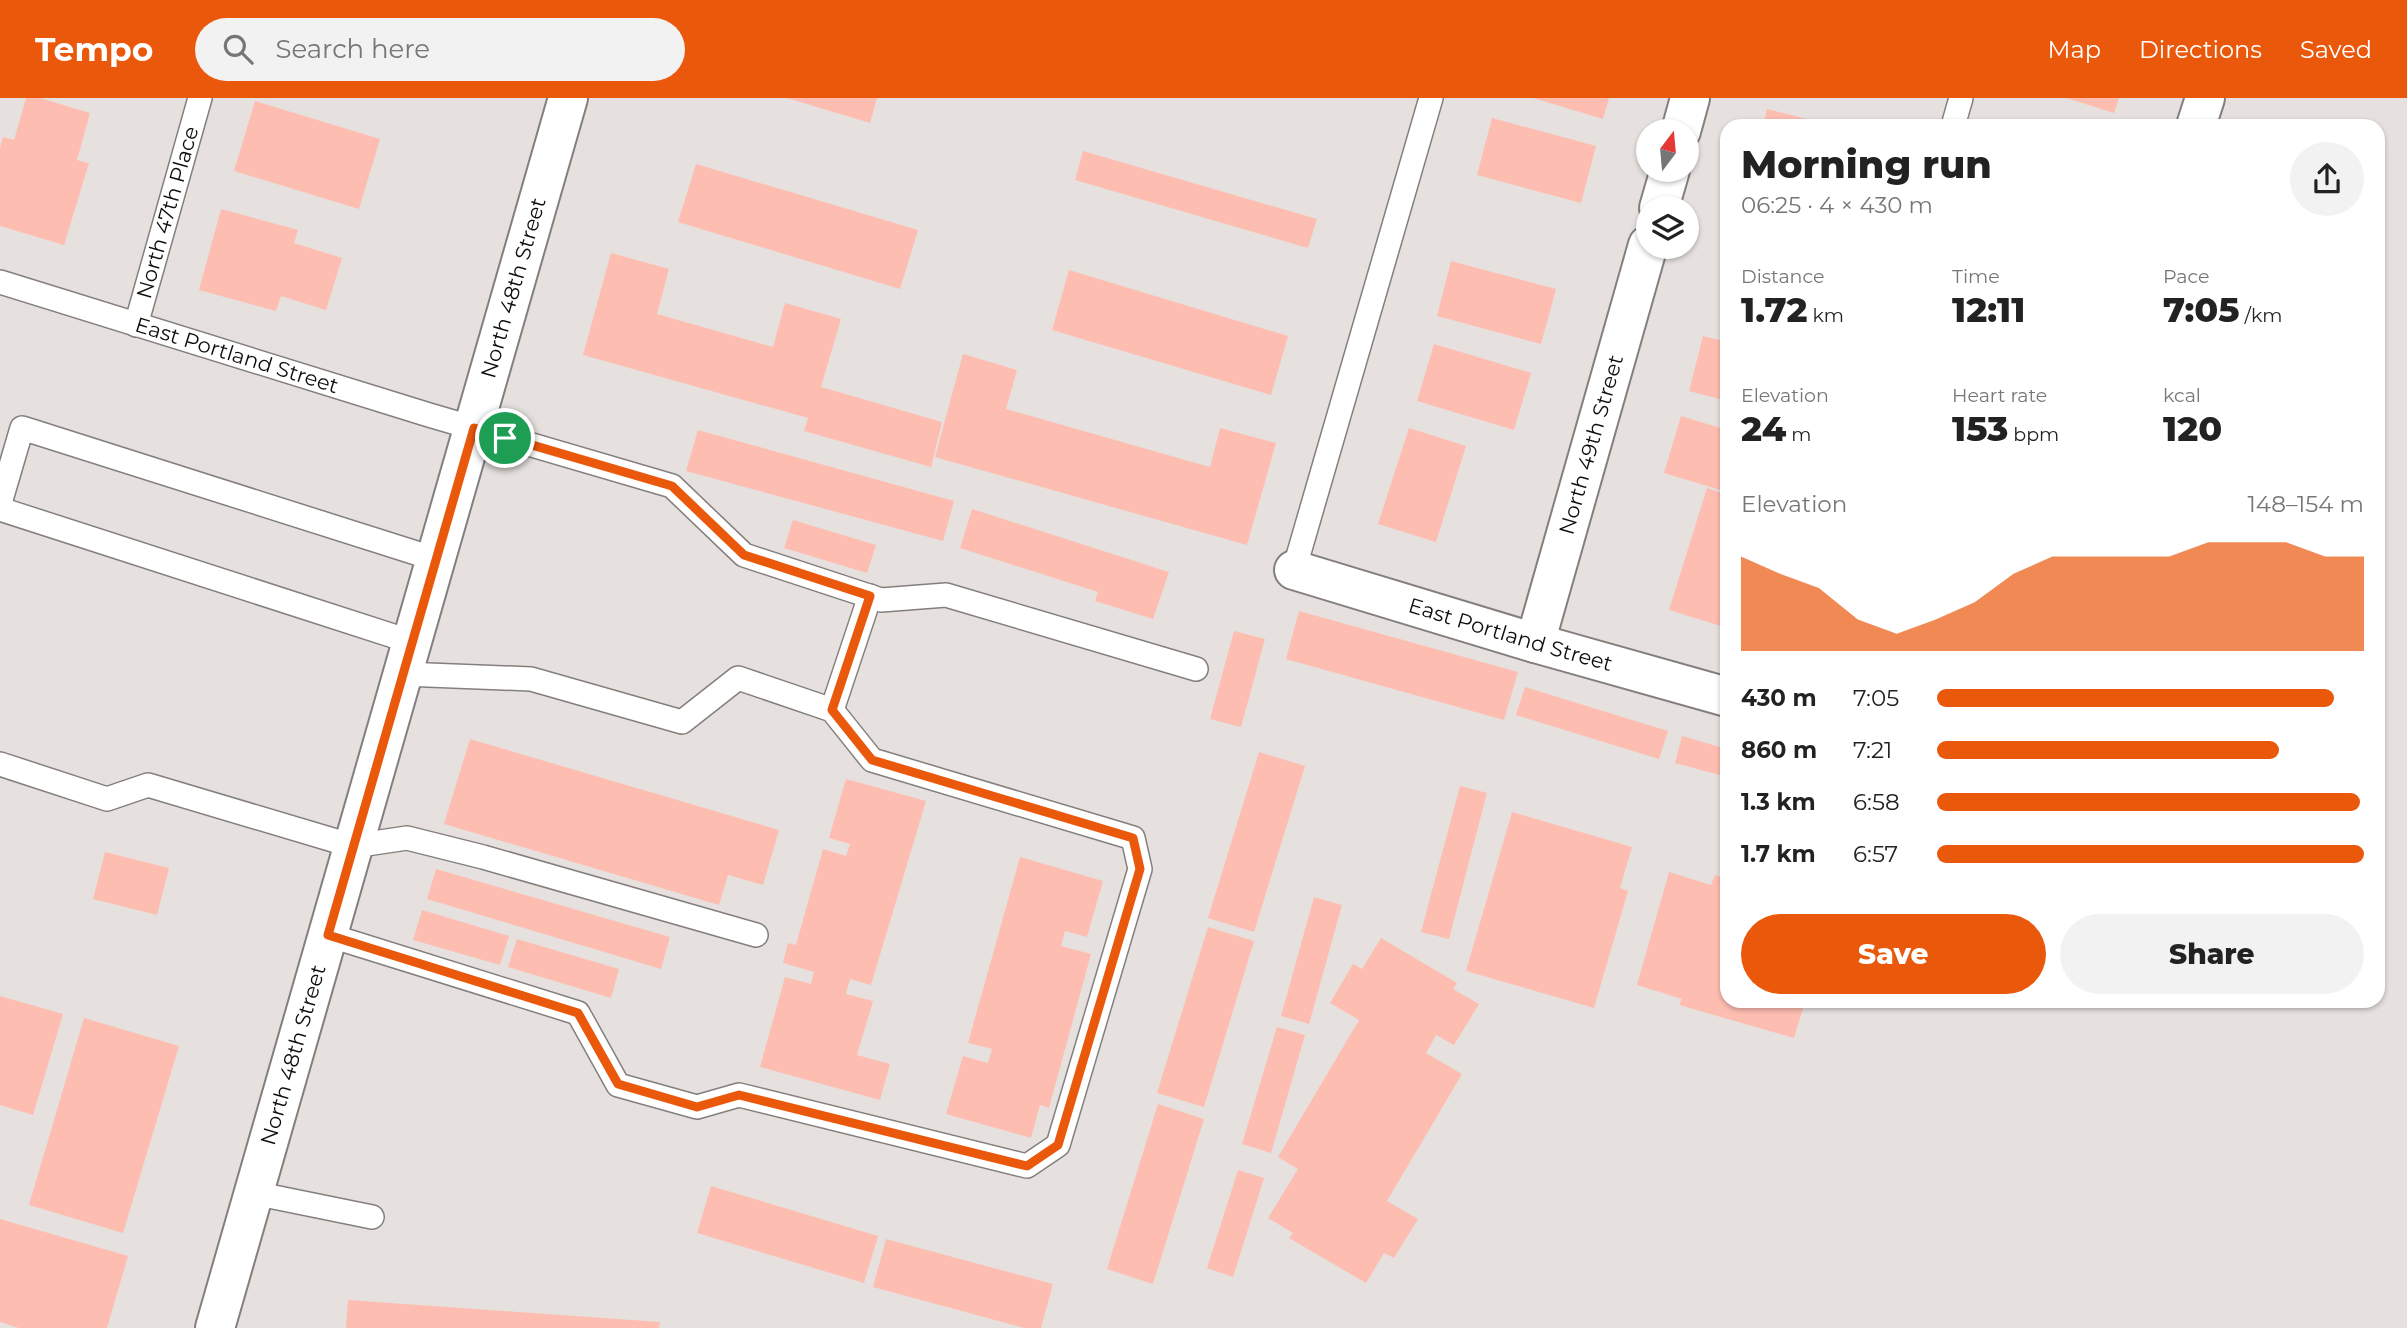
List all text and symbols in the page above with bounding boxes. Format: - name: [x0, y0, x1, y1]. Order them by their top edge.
- search box: [195, 18, 685, 81]
- text: Tempo: [35, 29, 153, 69]
- icon: search: [219, 30, 257, 68]
- text: Search here: [275, 33, 430, 65]
- text: Map: [2048, 35, 2101, 64]
- text: Directions: [2139, 35, 2262, 64]
- text: Saved: [2300, 35, 2372, 64]
- north arrow: [1636, 119, 1699, 182]
- map controls: [1636, 119, 1699, 259]
- street label: North 47th Place: [131, 123, 203, 301]
- text: Morning run: [1741, 141, 1992, 188]
- button: share: [2290, 142, 2364, 216]
- text: 06:25 · 4 × 430 m: [1741, 191, 1933, 219]
- street label: North 48th Street: [475, 195, 551, 381]
- button: layers: [1636, 196, 1699, 259]
- text: Distance: [1741, 265, 1824, 288]
- text: Time: [1952, 265, 2000, 288]
- text: Pace: [2163, 265, 2210, 288]
- text: 1.72: [1741, 288, 1808, 331]
- text: 12:11: [1952, 288, 2025, 331]
- text: 7:05: [2163, 288, 2240, 331]
- text: km: [1808, 304, 1844, 327]
- text: /km: [2240, 304, 2282, 327]
- street label: East Portland Street: [132, 312, 342, 398]
- street label: North 49th Street: [1553, 352, 1628, 537]
- text: Elevation: [1741, 384, 1829, 407]
- text: Heart rate: [1952, 384, 2047, 407]
- text: kcal: [2163, 384, 2201, 407]
- text: 24: [1741, 407, 1786, 450]
- text: 153: [1952, 407, 2008, 450]
- text: 120: [2163, 407, 2222, 450]
- pin: [475, 408, 535, 468]
- icon: arrive: [486, 419, 524, 457]
- text: m: [1786, 423, 1811, 446]
- text: bpm: [2008, 423, 2059, 446]
- text: Elevation: [1741, 490, 1847, 518]
- text: 148–154 m: [2248, 490, 2364, 518]
- street label: East Portland Street: [1406, 592, 1615, 676]
- text: 430 m: [1741, 684, 1817, 712]
- text: 7:05: [1853, 684, 1899, 712]
- text: 860 m: [1741, 736, 1817, 764]
- text: 7:21: [1853, 736, 1892, 764]
- text: 1.3 km: [1741, 788, 1816, 816]
- text: 6:58: [1853, 788, 1900, 816]
- text: 1.7 km: [1741, 840, 1816, 868]
- text: 6:57: [1853, 840, 1898, 868]
- button: Save: [1741, 914, 2046, 994]
- button: Share: [2060, 914, 2364, 994]
- street label: North 48th Street: [255, 962, 331, 1148]

